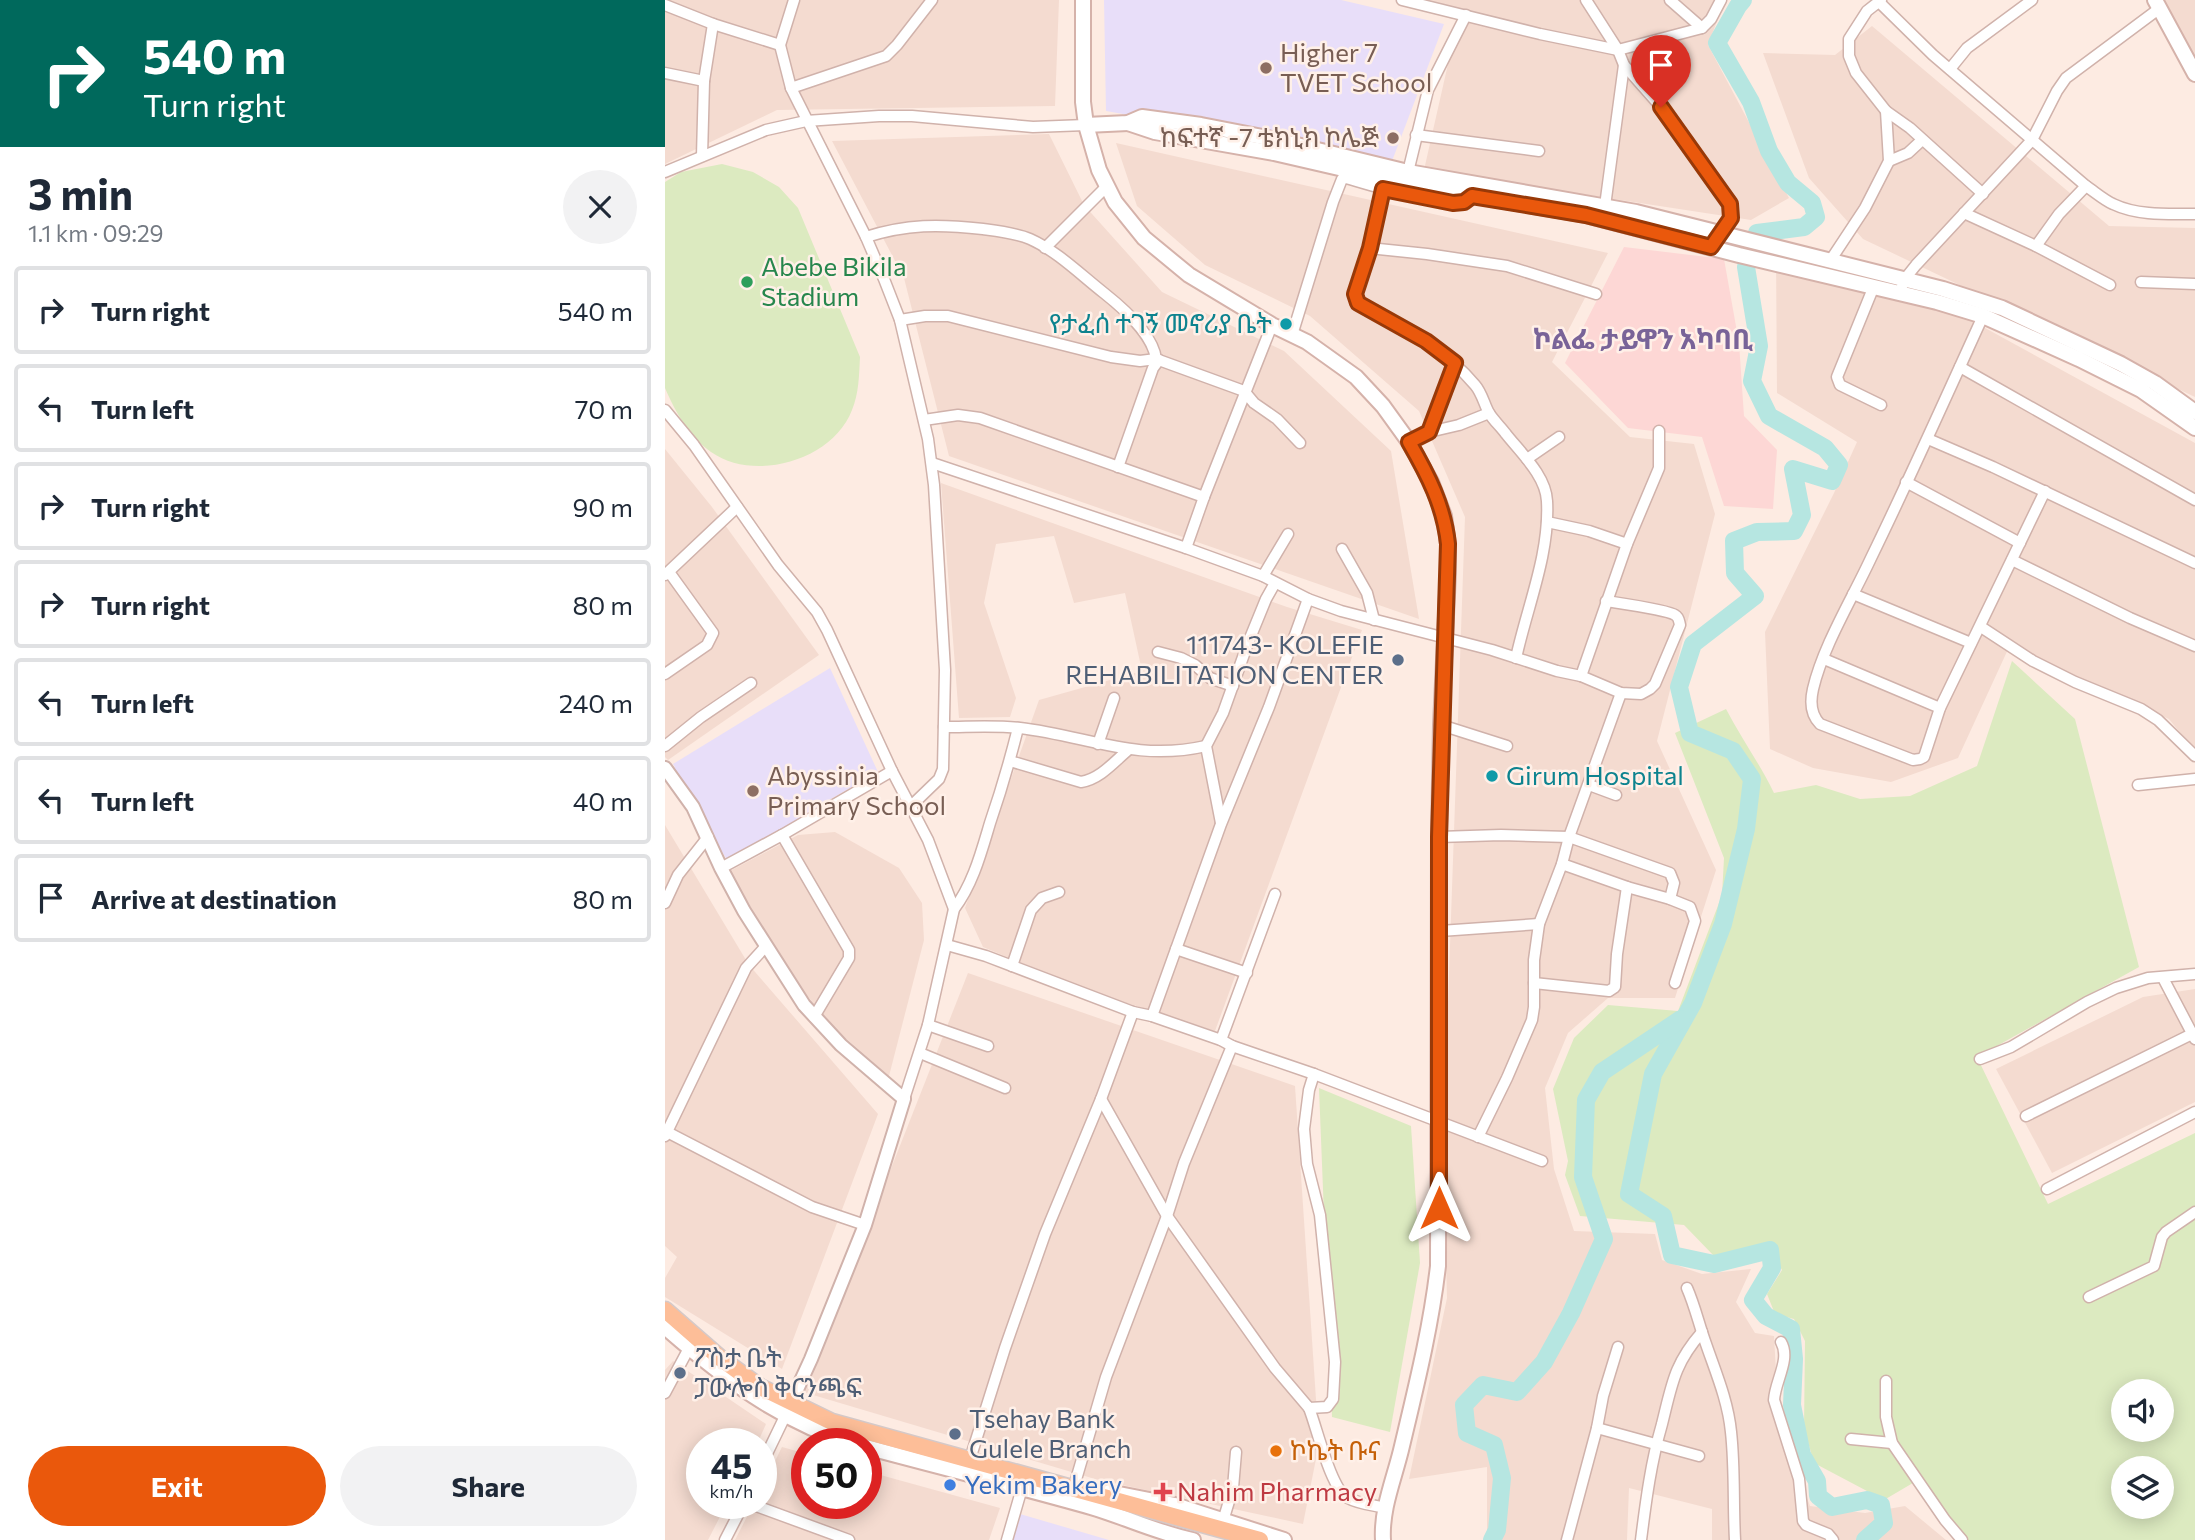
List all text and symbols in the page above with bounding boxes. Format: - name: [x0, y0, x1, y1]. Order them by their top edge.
- text: 540 m: [143, 24, 286, 84]
- icon: right: [28, 28, 119, 119]
- pin: [1631, 35, 1691, 107]
- place label: Higher 7 TVET School: [1280, 36, 1432, 97]
- icon: arrive: [1642, 46, 1680, 84]
- marker: Higher 7 TVET School: [1258, 60, 1274, 76]
- text: Turn right: [143, 84, 286, 124]
- place label: ከፍተኛ -7 ቴክኒክ ኮሌጅ: [1160, 121, 1379, 152]
- marker: ከፍተኛ -7 ቴክኒክ ኮሌጅ: [1385, 130, 1401, 146]
- text: 3 min: [28, 167, 133, 219]
- button: close: [563, 170, 637, 244]
- text: 1.1 km · 09:29: [28, 219, 164, 247]
- place label: Abebe Bikila Stadium: [761, 250, 907, 311]
- marker: Abebe Bikila Stadium: [739, 274, 755, 290]
- icon: right: [32, 291, 70, 329]
- text: Turn right: [91, 295, 210, 326]
- text: 540 m: [558, 295, 633, 326]
- place label: የታፈሰ ተገኝ መኖሪያ ቤት: [1049, 307, 1272, 338]
- marker: የታፈሰ ተገኝ መኖሪያ ቤት: [1278, 316, 1294, 332]
- district label: ኮልፌ ታይዋን አካባቢ: [1533, 321, 1753, 355]
- icon: left: [32, 389, 70, 427]
- text: Turn left: [91, 393, 194, 424]
- text: 70 m: [575, 393, 633, 424]
- icon: right: [32, 487, 70, 525]
- text: Turn right: [91, 491, 210, 522]
- text: 90 m: [573, 491, 633, 522]
- icon: right: [32, 585, 70, 623]
- text: Turn right: [91, 589, 210, 620]
- text: 80 m: [573, 589, 633, 620]
- place label: 111743- KOLEFIE REHABILITATION CENTER: [1065, 628, 1384, 689]
- marker: 111743- KOLEFIE REHABILITATION CENTER: [1390, 652, 1406, 668]
- icon: left: [32, 683, 70, 721]
- text: Turn left: [91, 687, 194, 718]
- text: 240 m: [559, 687, 633, 718]
- place label: Abyssinia Primary School: [767, 759, 946, 820]
- place label: Girum Hospital: [1506, 759, 1684, 790]
- marker: Girum Hospital: [1484, 768, 1500, 784]
- icon: left: [32, 781, 70, 819]
- marker: Abyssinia Primary School: [745, 783, 761, 799]
- text: Turn left: [91, 785, 194, 816]
- text: 40 m: [573, 785, 633, 816]
- icon: arrive: [32, 879, 70, 917]
- text: Arrive at destination: [91, 883, 337, 914]
- text: 80 m: [573, 883, 633, 914]
- position arrow: [1402, 1171, 1476, 1245]
- place label: ፖስታ ቤት ፓውሎስ ቅርንጫፍ: [694, 1341, 862, 1402]
- marker: ፖስታ ቤት ፓውሎስ ቅርንጫፍ: [672, 1365, 688, 1381]
- map controls: [2111, 1379, 2174, 1519]
- button: sound: [2111, 1379, 2174, 1442]
- place label: Tsehay Bank Gulele Branch: [969, 1402, 1131, 1463]
- marker: Tsehay Bank Gulele Branch: [947, 1426, 963, 1442]
- speed limit sign: 50: [791, 1428, 882, 1519]
- place label: ኮኬት ቡና: [1290, 1434, 1381, 1465]
- text: 45: [711, 1443, 752, 1486]
- marker: ኮኬት ቡና: [1268, 1443, 1284, 1459]
- button: Exit: [28, 1446, 326, 1526]
- button: Share: [340, 1446, 637, 1526]
- button: layers: [2111, 1456, 2174, 1519]
- place label: Yekim Bakery: [964, 1468, 1122, 1499]
- place label: Nahim Pharmacy: [1177, 1475, 1377, 1506]
- marker: Yekim Bakery: [942, 1477, 958, 1493]
- text: km/h: [710, 1480, 753, 1502]
- marker: Nahim Pharmacy: [1155, 1484, 1171, 1500]

